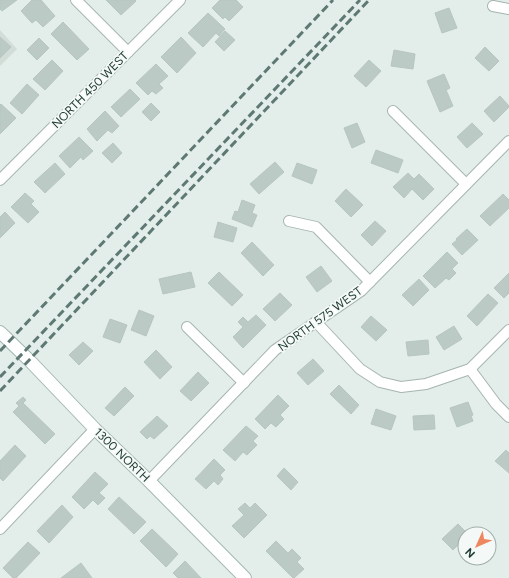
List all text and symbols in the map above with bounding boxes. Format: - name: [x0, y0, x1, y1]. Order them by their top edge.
- street label: NORTH 450 WEST: [49, 49, 131, 131]
- street label: NORTH 575 WEST: [275, 284, 365, 354]
- street label: 1300 NORTH: [91, 425, 153, 485]
- north arrow: [457, 526, 497, 566]
- text: N: [463, 545, 478, 560]

